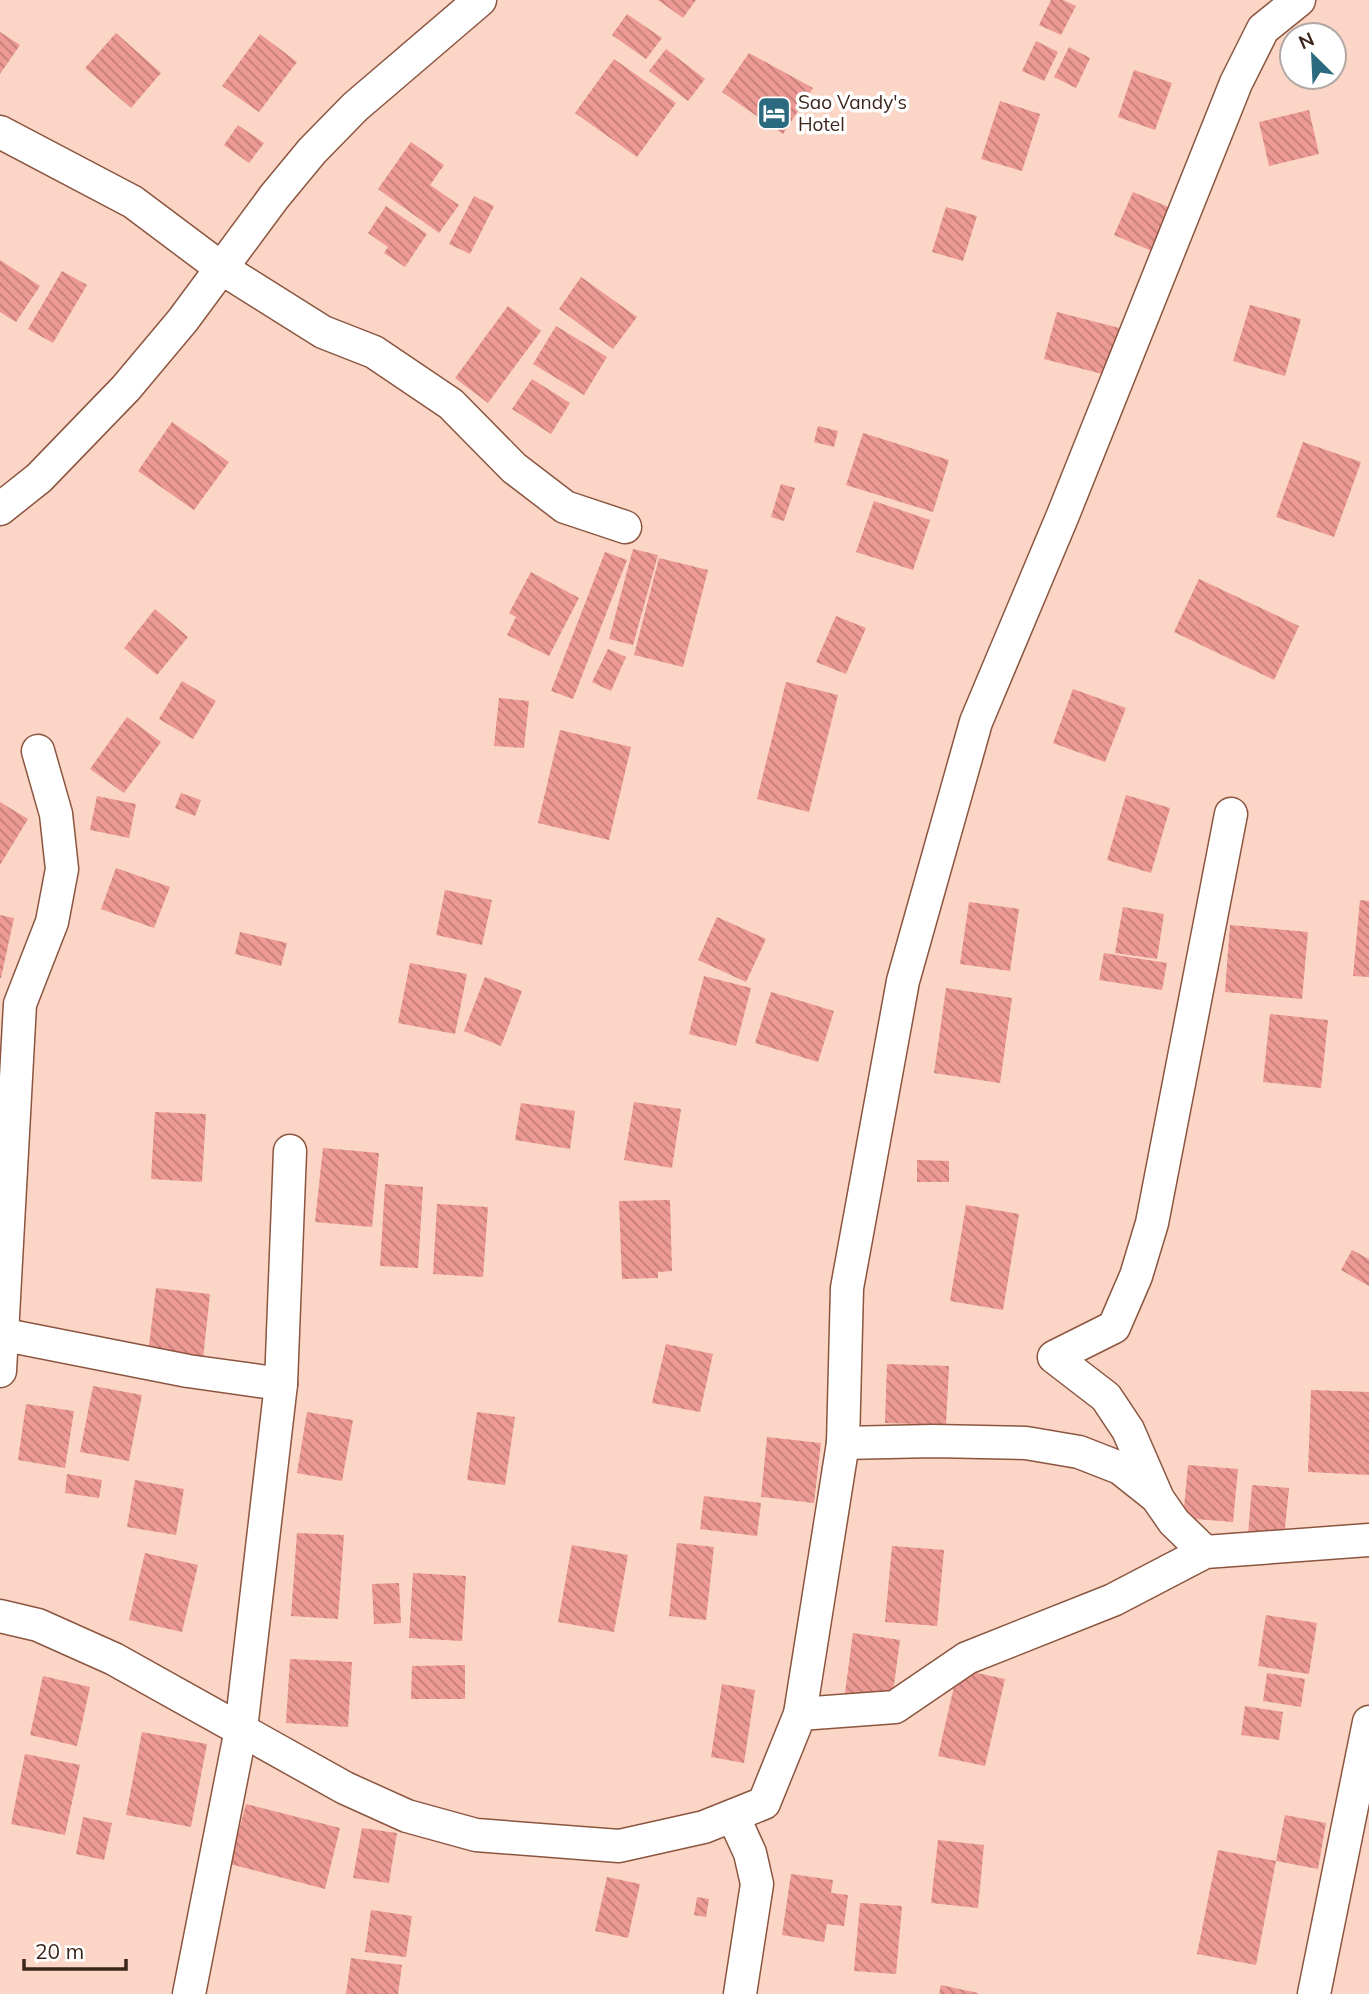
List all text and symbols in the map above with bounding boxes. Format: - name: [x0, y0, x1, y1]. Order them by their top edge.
- north arrow: [1278, 21, 1348, 91]
- text: N: [1295, 27, 1318, 54]
- place label: Sao Vandy's Hotel: [798, 90, 907, 136]
- hotel icon: Sao Vandy's Hotel: [755, 94, 793, 132]
- scale bar: [24, 1927, 126, 1971]
- text: 20 m: [35, 1938, 84, 1964]

